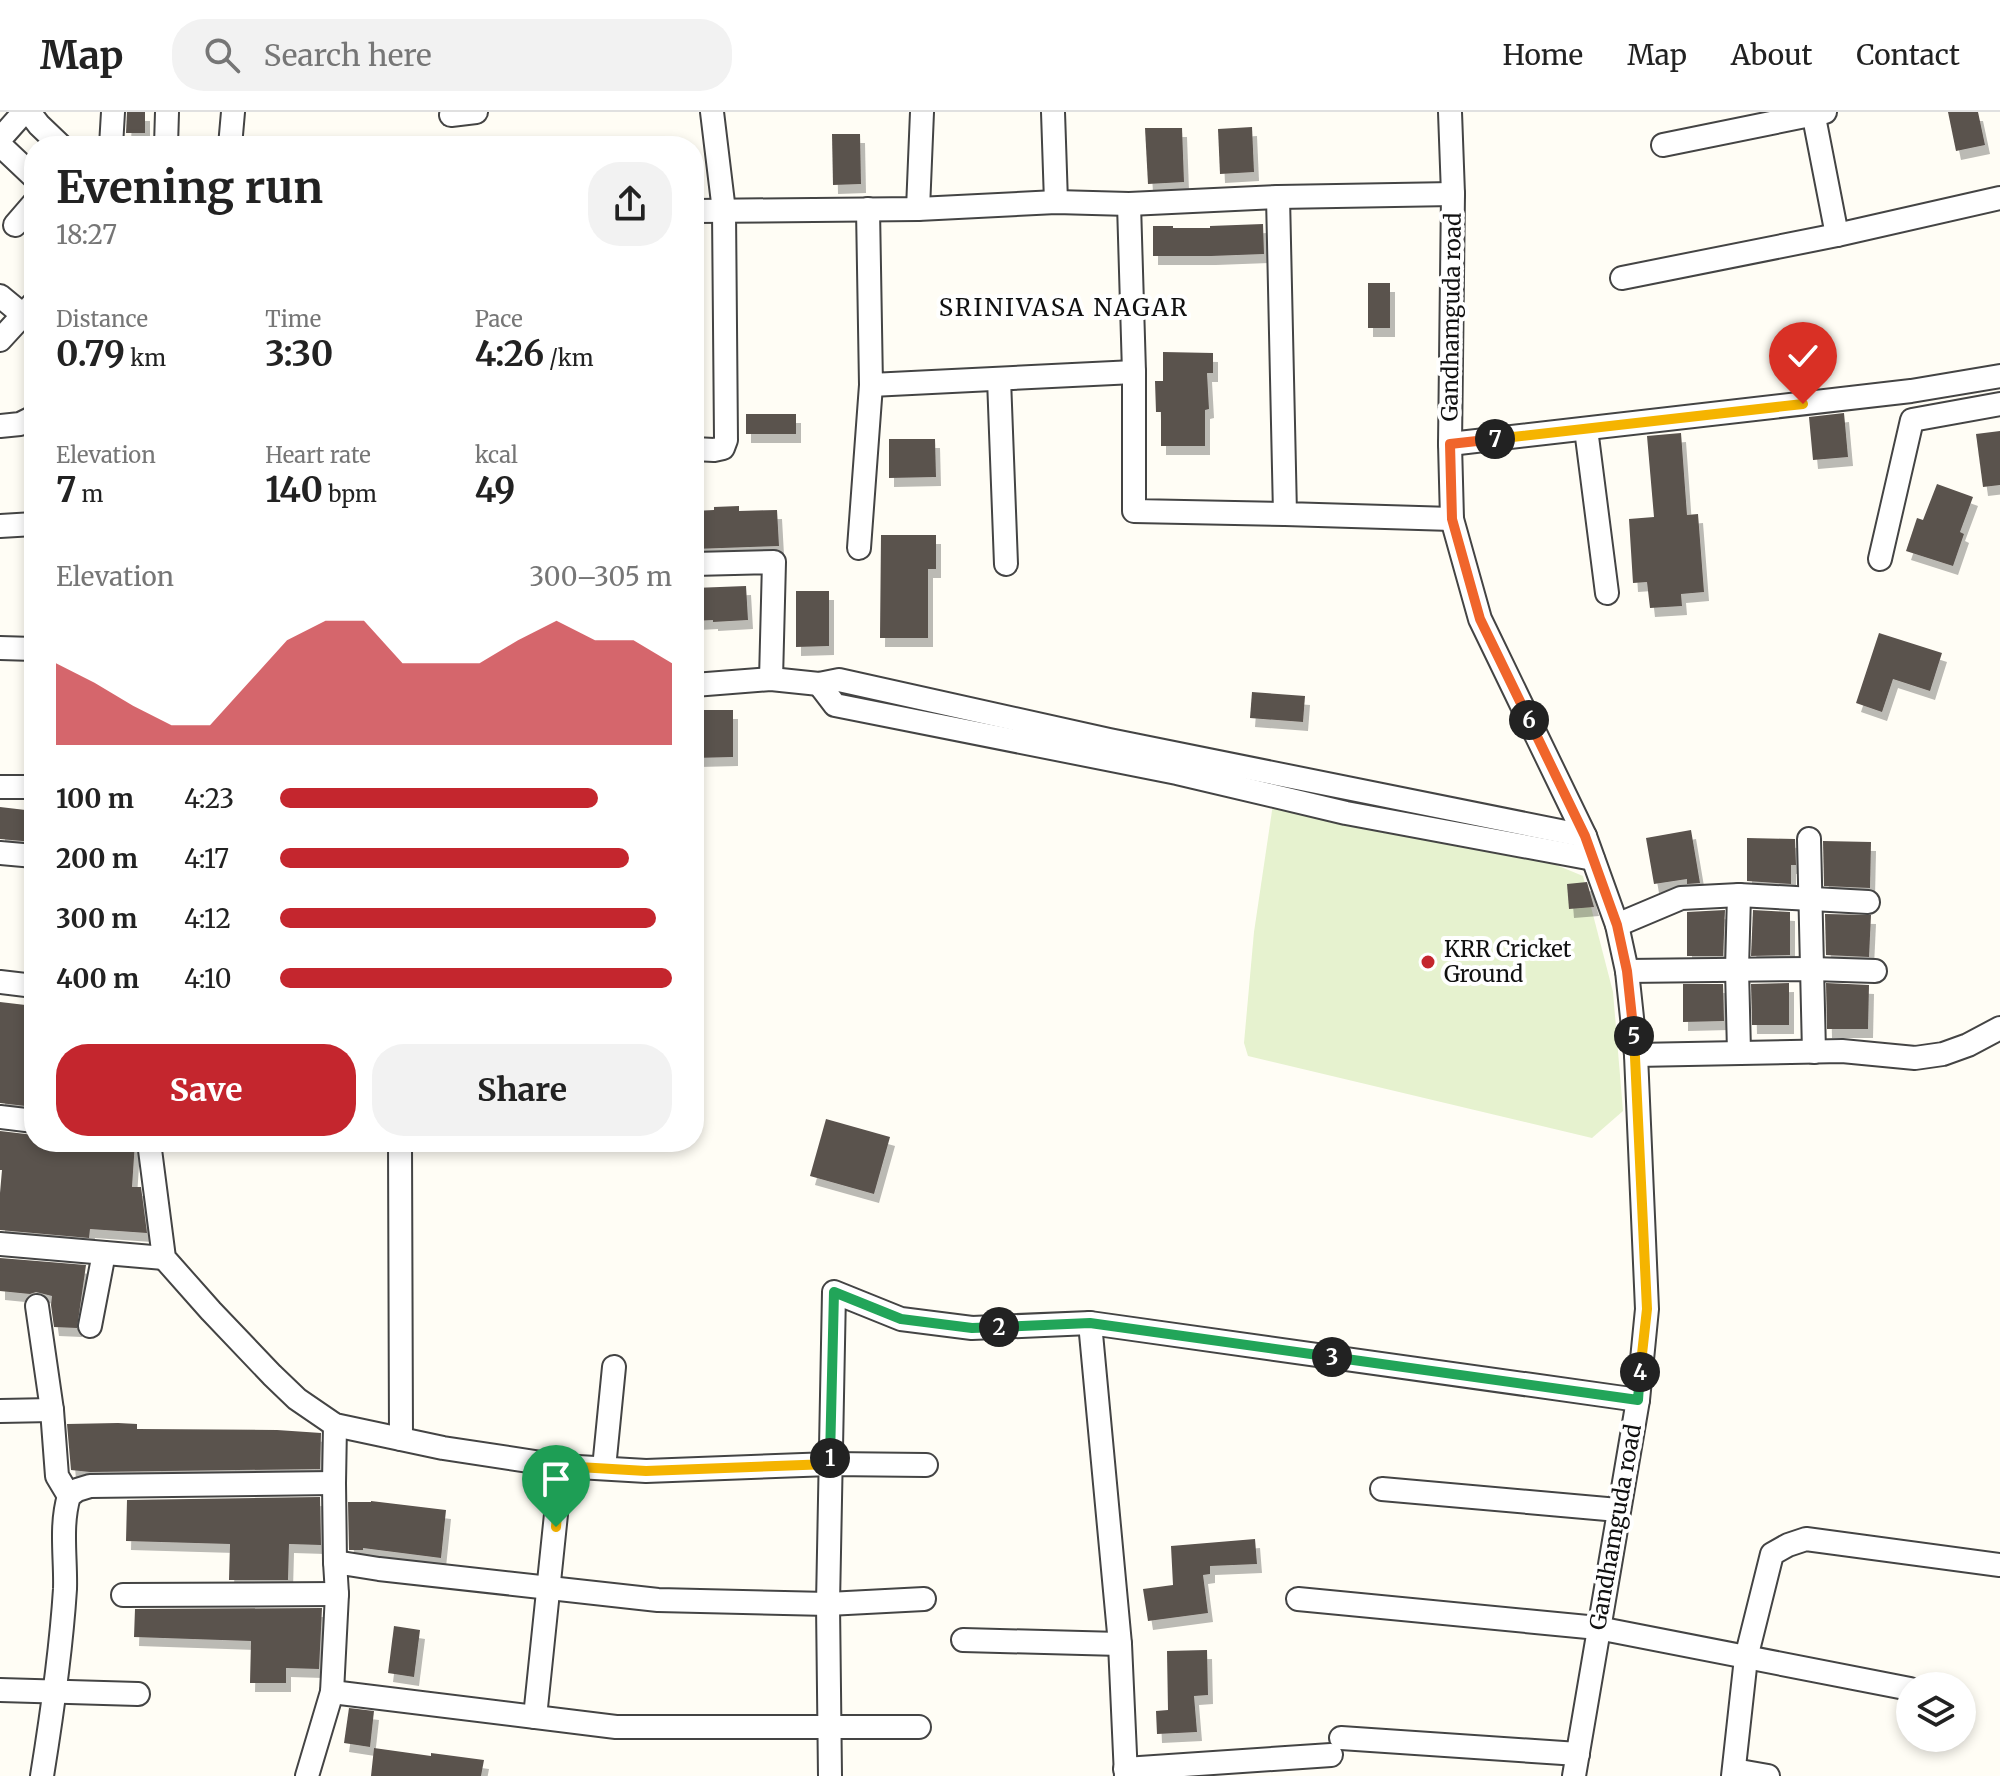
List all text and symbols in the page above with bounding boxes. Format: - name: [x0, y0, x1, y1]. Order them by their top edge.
- search box: [172, 19, 732, 91]
- text: Map: [40, 32, 124, 79]
- icon: search: [200, 33, 244, 77]
- text: Search here: [264, 36, 432, 74]
- text: Home: [1502, 37, 1583, 73]
- text: Map: [1627, 37, 1687, 73]
- text: About: [1731, 37, 1812, 73]
- text: Contact: [1856, 37, 1960, 73]
- text: Evening run: [56, 160, 323, 215]
- button: share: [588, 162, 672, 246]
- street label: Gandhamguda road: [1435, 212, 1467, 422]
- text: 18:27: [56, 218, 117, 251]
- district label: SRINIVASA NAGAR: [939, 292, 1189, 323]
- text: Distance: [56, 305, 148, 333]
- text: Time: [265, 305, 321, 333]
- text: Pace: [475, 305, 523, 333]
- pin: [1769, 322, 1837, 404]
- text: 0.79: [56, 333, 125, 375]
- text: 3:30: [265, 333, 333, 375]
- text: 4:26: [475, 333, 544, 375]
- icon: check: [1781, 334, 1825, 378]
- text: km: [125, 344, 166, 372]
- text: /km: [544, 344, 594, 372]
- pin: 7: [1475, 419, 1515, 459]
- text: 7: [1488, 425, 1502, 453]
- text: Elevation: [56, 441, 156, 469]
- text: Heart rate: [265, 441, 371, 469]
- text: kcal: [475, 441, 518, 469]
- text: 7: [56, 469, 76, 511]
- text: 140: [265, 469, 323, 511]
- text: 49: [475, 469, 515, 511]
- text: m: [76, 480, 103, 508]
- text: bpm: [323, 480, 377, 508]
- text: Elevation: [56, 560, 174, 593]
- text: 300–305 m: [529, 560, 672, 593]
- pin: 6: [1509, 700, 1549, 740]
- text: 6: [1522, 706, 1536, 734]
- text: 100 m: [56, 782, 134, 815]
- text: 4:23: [184, 782, 234, 815]
- text: 200 m: [56, 842, 138, 875]
- text: 4:17: [184, 842, 229, 875]
- text: 300 m: [56, 902, 137, 935]
- text: 4:12: [184, 902, 231, 935]
- place label: KRR Cricket Ground: [1444, 935, 1572, 988]
- marker: KRR Cricket Ground: [1419, 953, 1437, 971]
- text: 400 m: [56, 962, 139, 995]
- text: 4:10: [184, 962, 231, 995]
- pin: 5: [1614, 1016, 1654, 1056]
- text: 5: [1628, 1022, 1640, 1050]
- button: Save: [56, 1044, 356, 1136]
- button: Share: [372, 1044, 672, 1136]
- pin: 2: [979, 1307, 1019, 1347]
- text: 2: [993, 1313, 1005, 1341]
- pin: 3: [1312, 1337, 1352, 1377]
- text: 3: [1326, 1343, 1338, 1371]
- pin: 4: [1620, 1352, 1660, 1392]
- text: 4: [1633, 1358, 1647, 1386]
- street label: Gandhamguda road: [1583, 1422, 1647, 1632]
- pin: 1: [810, 1438, 850, 1478]
- text: 1: [825, 1444, 835, 1472]
- pin: [522, 1445, 590, 1527]
- icon: arrive: [534, 1457, 578, 1501]
- map controls: [1896, 1672, 1976, 1752]
- button: layers: [1896, 1672, 1976, 1752]

